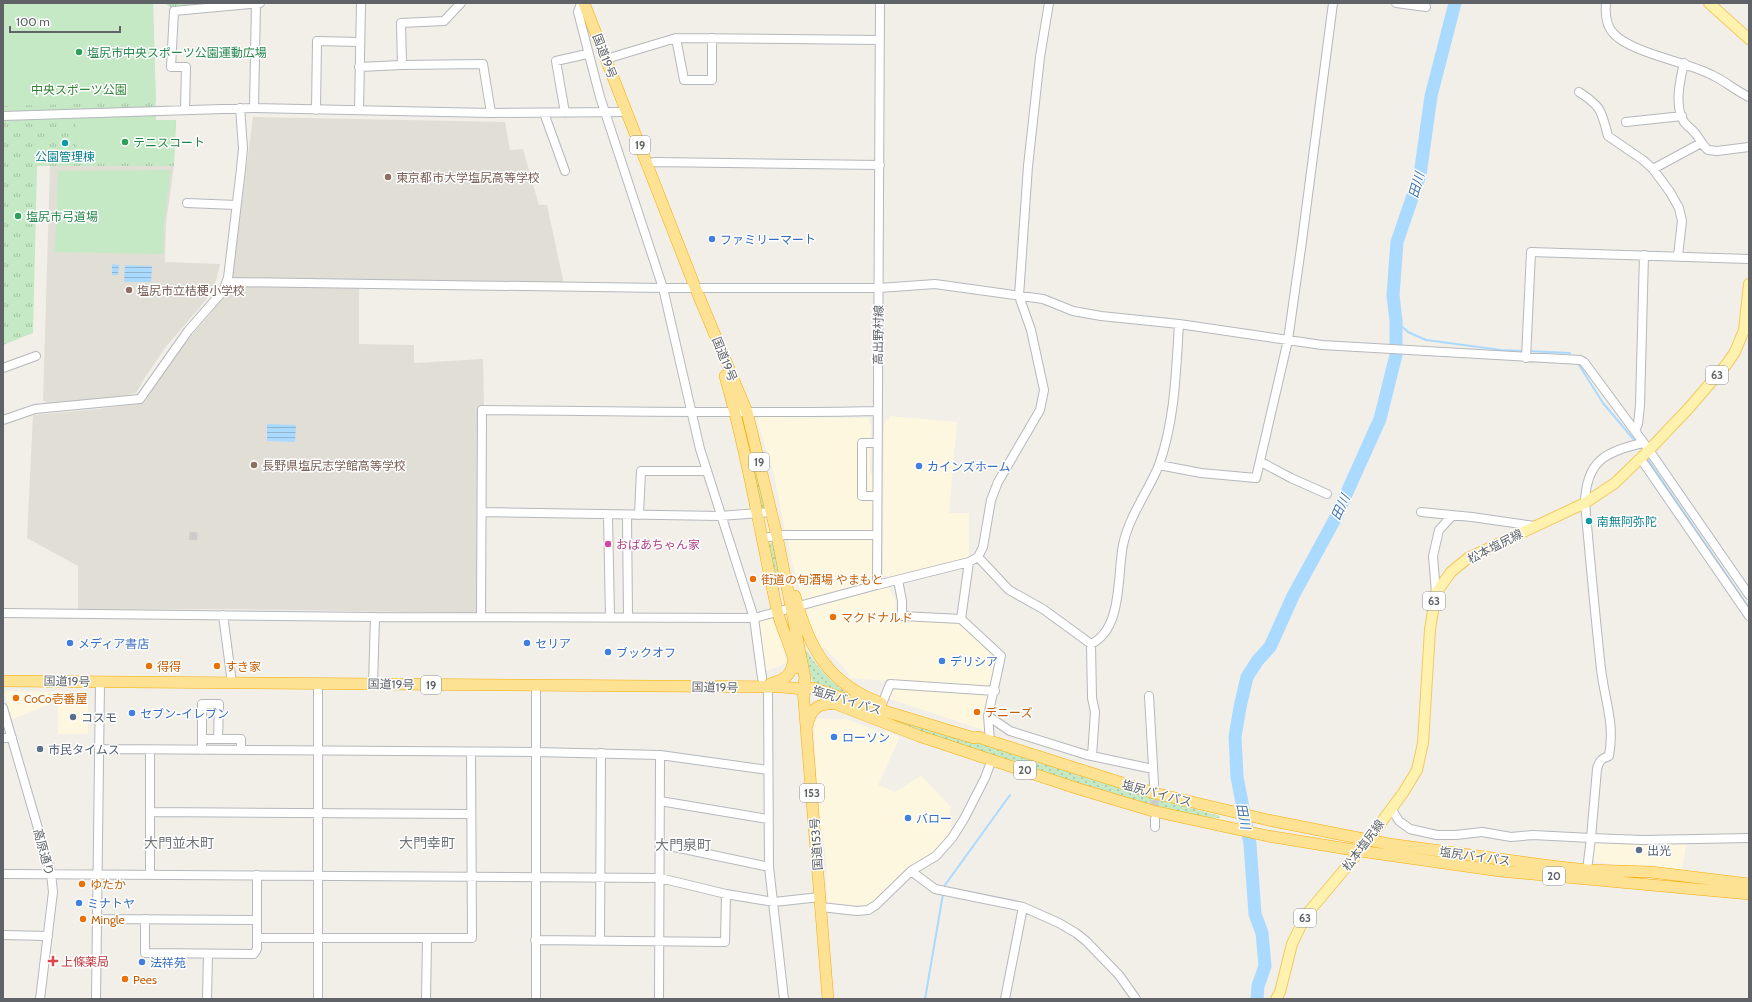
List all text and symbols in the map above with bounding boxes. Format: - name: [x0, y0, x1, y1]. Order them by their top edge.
- scale bar: [10, 8, 120, 34]
- text: 100 m: [16, 14, 50, 29]
- street label: 国道19号: [590, 31, 620, 81]
- place label: 塩尻市中央スポーツ公園運動広場: [87, 45, 267, 60]
- marker: 塩尻市中央スポーツ公園運動広場: [74, 47, 84, 57]
- park label: 中央スポーツ公園: [31, 82, 127, 97]
- place label: テニスコート: [133, 135, 205, 150]
- road number: 19: [630, 136, 650, 154]
- marker: テニスコート: [120, 137, 130, 147]
- marker: 公園管理棟: [60, 138, 70, 148]
- place label: 公園管理棟: [35, 149, 95, 164]
- water label: 田川: [1405, 168, 1428, 200]
- place label: 東京都市大学塩尻高等学校: [396, 170, 540, 185]
- marker: 東京都市大学塩尻高等学校: [383, 172, 393, 182]
- place label: 塩尻市弓道場: [26, 209, 98, 224]
- marker: 塩尻市弓道場: [13, 211, 23, 221]
- place label: ファミリーマート: [720, 232, 816, 247]
- marker: ファミリーマート: [707, 234, 717, 244]
- place label: 塩尻市立桔梗小学校: [137, 283, 245, 298]
- marker: 塩尻市立桔梗小学校: [124, 285, 134, 295]
- street label: 高出野村線: [870, 305, 886, 365]
- street label: 国道19号: [709, 335, 741, 383]
- road number: 63: [1706, 366, 1728, 384]
- road number: 19: [749, 453, 769, 471]
- place label: 長野県塩尻志学館高等学校: [262, 458, 406, 473]
- place label: カインズホーム: [927, 459, 1010, 474]
- marker: 長野県塩尻志学館高等学校: [249, 460, 259, 470]
- marker: カインズホーム: [914, 461, 924, 471]
- water label: 田川: [1327, 490, 1354, 522]
- place label: 南無阿弥陀: [1597, 514, 1657, 529]
- marker: 南無阿弥陀: [1584, 516, 1594, 526]
- street label: 松本塩尻線: [1465, 526, 1525, 566]
- place label: おばあちゃん家: [616, 537, 700, 552]
- marker: おばあちゃん家: [603, 539, 613, 549]
- place label: 街道の旬酒場 やまもと: [761, 572, 883, 587]
- marker: 街道の旬酒場 やまもと: [748, 574, 758, 584]
- road number: 63: [1423, 592, 1445, 610]
- place label: マクドナルド: [841, 610, 913, 625]
- marker: マクドナルド: [828, 612, 838, 622]
- place label: メディア書店: [78, 636, 149, 651]
- place label: セリア: [535, 636, 571, 651]
- marker: メディア書店: [65, 638, 75, 648]
- marker: セリア: [522, 638, 532, 648]
- place label: ブックオフ: [616, 645, 676, 660]
- marker: ブックオフ: [603, 647, 613, 657]
- place label: デリシア: [950, 654, 998, 669]
- marker: デリシア: [937, 656, 947, 666]
- place label: 得得: [157, 659, 181, 674]
- place label: すき家: [225, 659, 261, 674]
- marker: 得得: [144, 661, 154, 671]
- marker: すき家: [212, 661, 222, 671]
- street label: 国道19号: [44, 673, 90, 689]
- street label: 国道19号: [368, 676, 414, 692]
- road number: 19: [421, 676, 441, 694]
- street label: 国道19号: [692, 679, 738, 695]
- street label: 塩尻バイパス: [810, 682, 884, 718]
- place label: CoCo壱番屋: [24, 691, 88, 706]
- marker: CoCo壱番屋: [11, 693, 21, 703]
- place label: デニーズ: [985, 705, 1032, 720]
- place label: セブン-イレブン: [140, 706, 229, 721]
- marker: デニーズ: [972, 707, 982, 717]
- marker: セブン-イレブン: [127, 708, 137, 718]
- place label: コスモ: [81, 710, 117, 725]
- marker: コスモ: [68, 712, 78, 722]
- place label: ローソン: [842, 730, 890, 745]
- marker: ローソン: [829, 732, 839, 742]
- place label: 市民タイムス: [48, 742, 120, 757]
- marker: 市民タイムス: [35, 744, 45, 754]
- road number: 20: [1014, 761, 1036, 779]
- street label: 塩尻バイパス: [1120, 776, 1194, 810]
- road number: 153: [800, 784, 824, 802]
- water label: 田川: [1234, 802, 1255, 832]
- place label: バロー: [916, 811, 952, 826]
- marker: バロー: [903, 813, 913, 823]
- street label: 国道153号: [807, 817, 825, 871]
- street label: 松本塩尻線: [1339, 817, 1387, 873]
- street label: 高原通り: [31, 827, 57, 877]
- district label: 大門並木町: [144, 834, 214, 852]
- district label: 大門幸町: [399, 834, 455, 852]
- district label: 大門泉町: [655, 836, 711, 854]
- place label: 出光: [1647, 843, 1671, 858]
- street label: 塩尻バイパス: [1438, 844, 1512, 868]
- marker: 出光: [1634, 845, 1644, 855]
- road number: 20: [1543, 867, 1565, 885]
- place label: ゆたか: [90, 877, 126, 892]
- marker: ゆたか: [77, 879, 87, 889]
- place label: ミナトヤ: [87, 896, 135, 911]
- marker: ミナトヤ: [74, 898, 84, 908]
- road number: 63: [1294, 909, 1316, 927]
- place label: Mingle: [91, 912, 125, 927]
- marker: Mingle: [78, 914, 88, 924]
- place label: 上條薬局: [61, 954, 109, 969]
- place label: 法祥苑: [150, 955, 186, 970]
- marker: 上條薬局: [48, 956, 58, 966]
- marker: 法祥苑: [137, 957, 147, 967]
- place label: Pees: [133, 972, 157, 987]
- marker: Pees: [120, 974, 130, 984]

